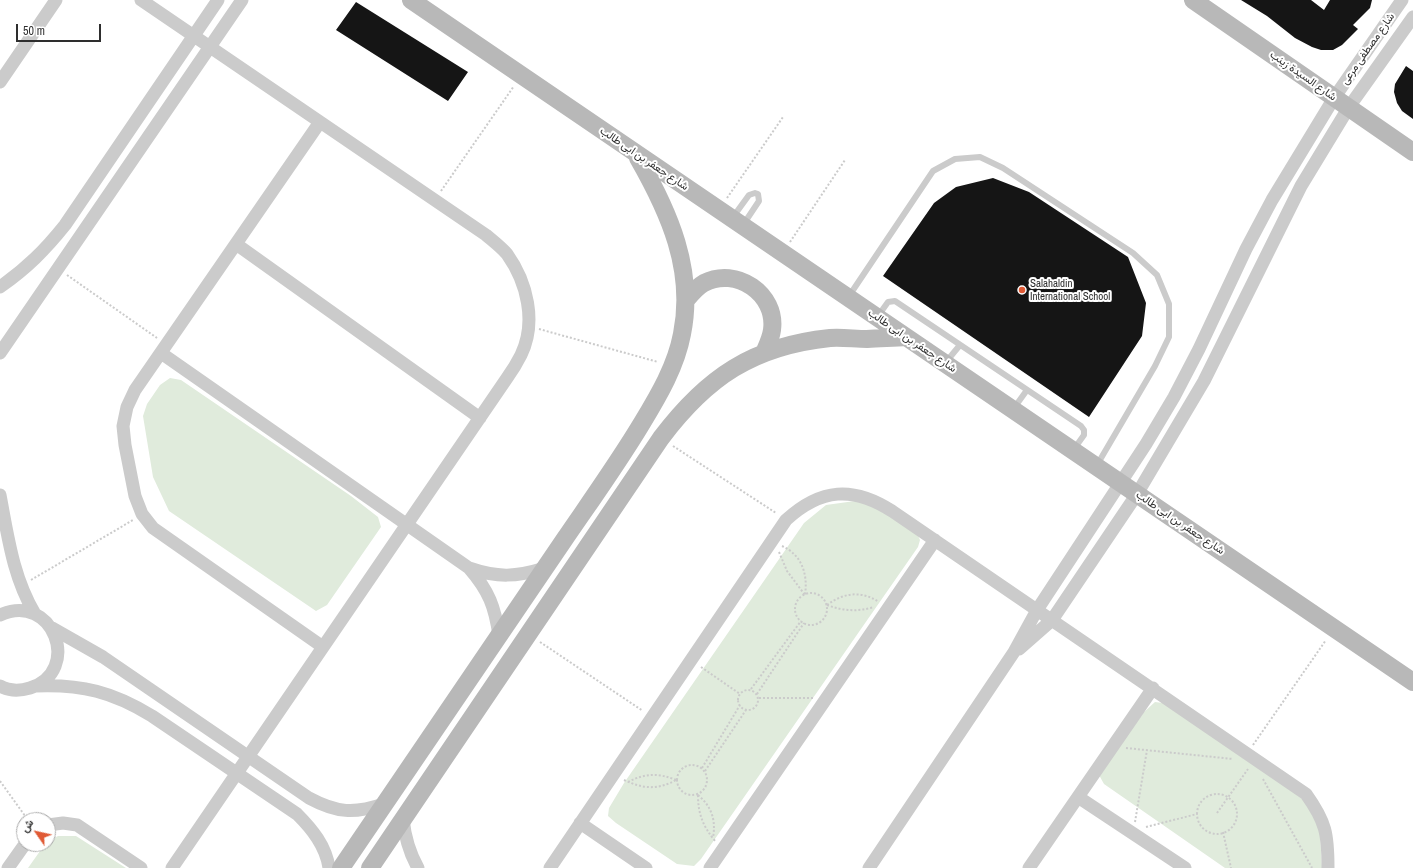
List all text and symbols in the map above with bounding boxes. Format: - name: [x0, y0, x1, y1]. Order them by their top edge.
- street label: شارع مصطفى مرعى: [1338, 11, 1398, 87]
- scale bar: [18, 16, 103, 42]
- text: 50 m: [23, 23, 45, 39]
- street label: شارع السيدة زينب: [1267, 48, 1339, 104]
- street label: شارع جعفر بن ابى طالب: [597, 124, 691, 194]
- place label: Salahaldin International School: [1030, 277, 1110, 303]
- marker: Salahaldin International School: [1017, 285, 1027, 295]
- street label: شارع جعفر بن ابى طالب: [865, 306, 959, 376]
- street label: شارع جعفر بن ابى طالب: [1133, 488, 1227, 558]
- north arrow: [16, 812, 56, 852]
- text: ش: [17, 816, 36, 835]

